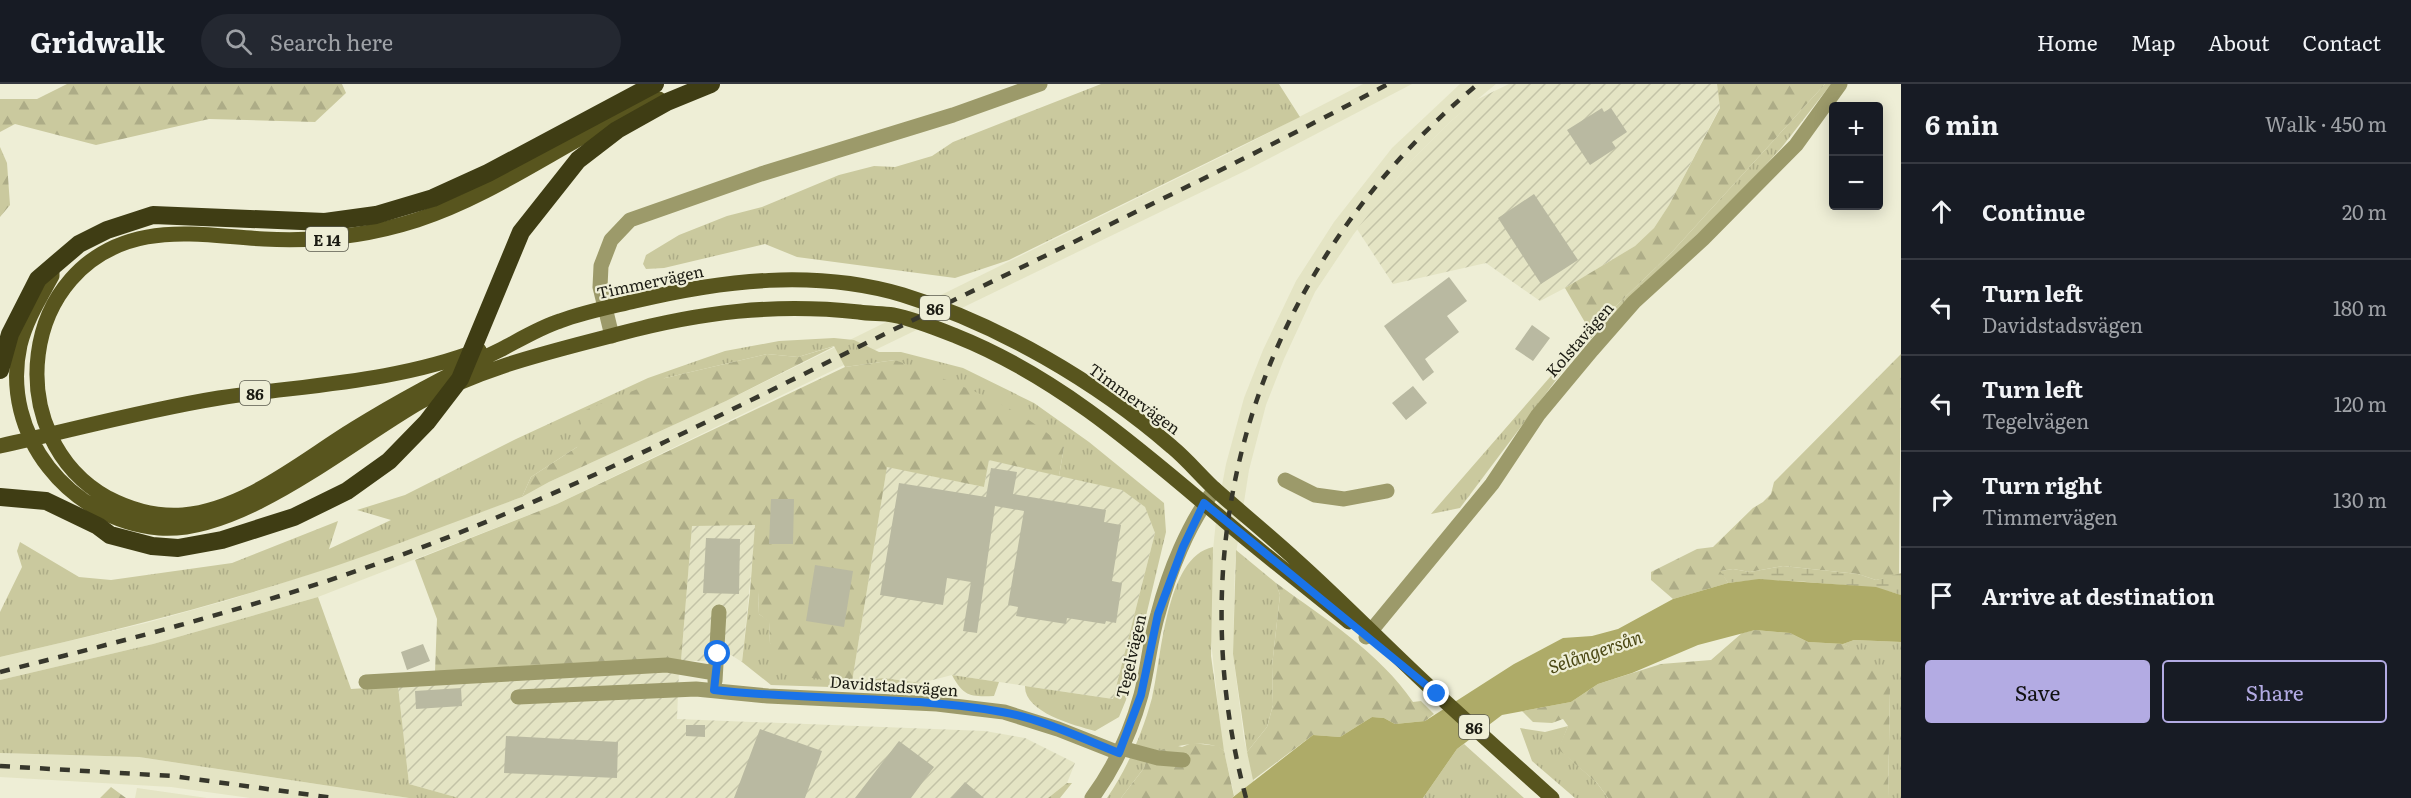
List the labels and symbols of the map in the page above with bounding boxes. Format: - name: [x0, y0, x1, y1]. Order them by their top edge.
- road number: E 14: [306, 227, 348, 251]
- street label: Timmervägen: [594, 258, 706, 304]
- road number: 86: [920, 296, 950, 320]
- street label: Kolstavägen: [1539, 296, 1619, 382]
- street label: Timmervägen: [1084, 356, 1186, 440]
- road number: 86: [240, 381, 270, 405]
- street label: Tegelvägen: [1109, 611, 1151, 700]
- water label: Selångersån: [1544, 622, 1646, 680]
- route start: [704, 640, 730, 666]
- street label: Davidstadsvägen: [829, 669, 959, 701]
- route end: [1423, 680, 1449, 706]
- road number: 86: [1459, 715, 1489, 739]

